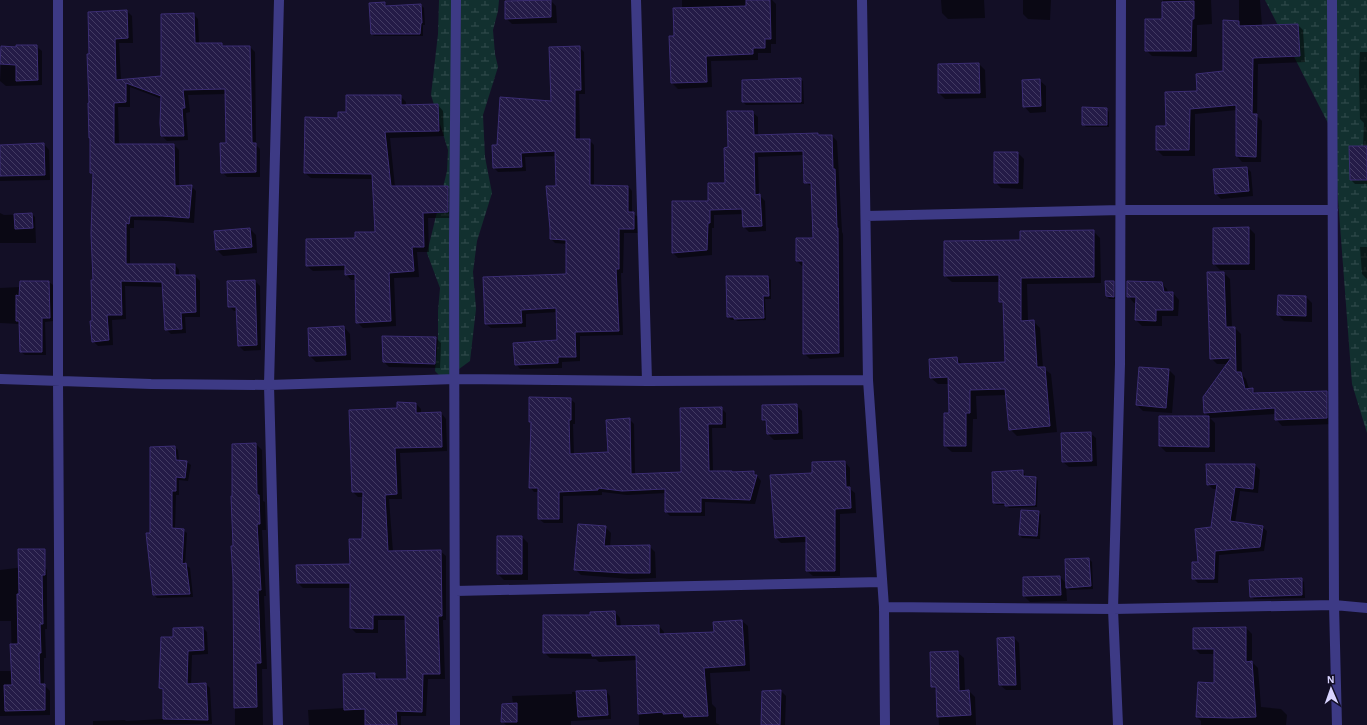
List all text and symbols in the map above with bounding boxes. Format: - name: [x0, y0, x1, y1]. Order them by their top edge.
- north arrow: [1311, 669, 1351, 709]
- text: N: [1327, 674, 1335, 685]

